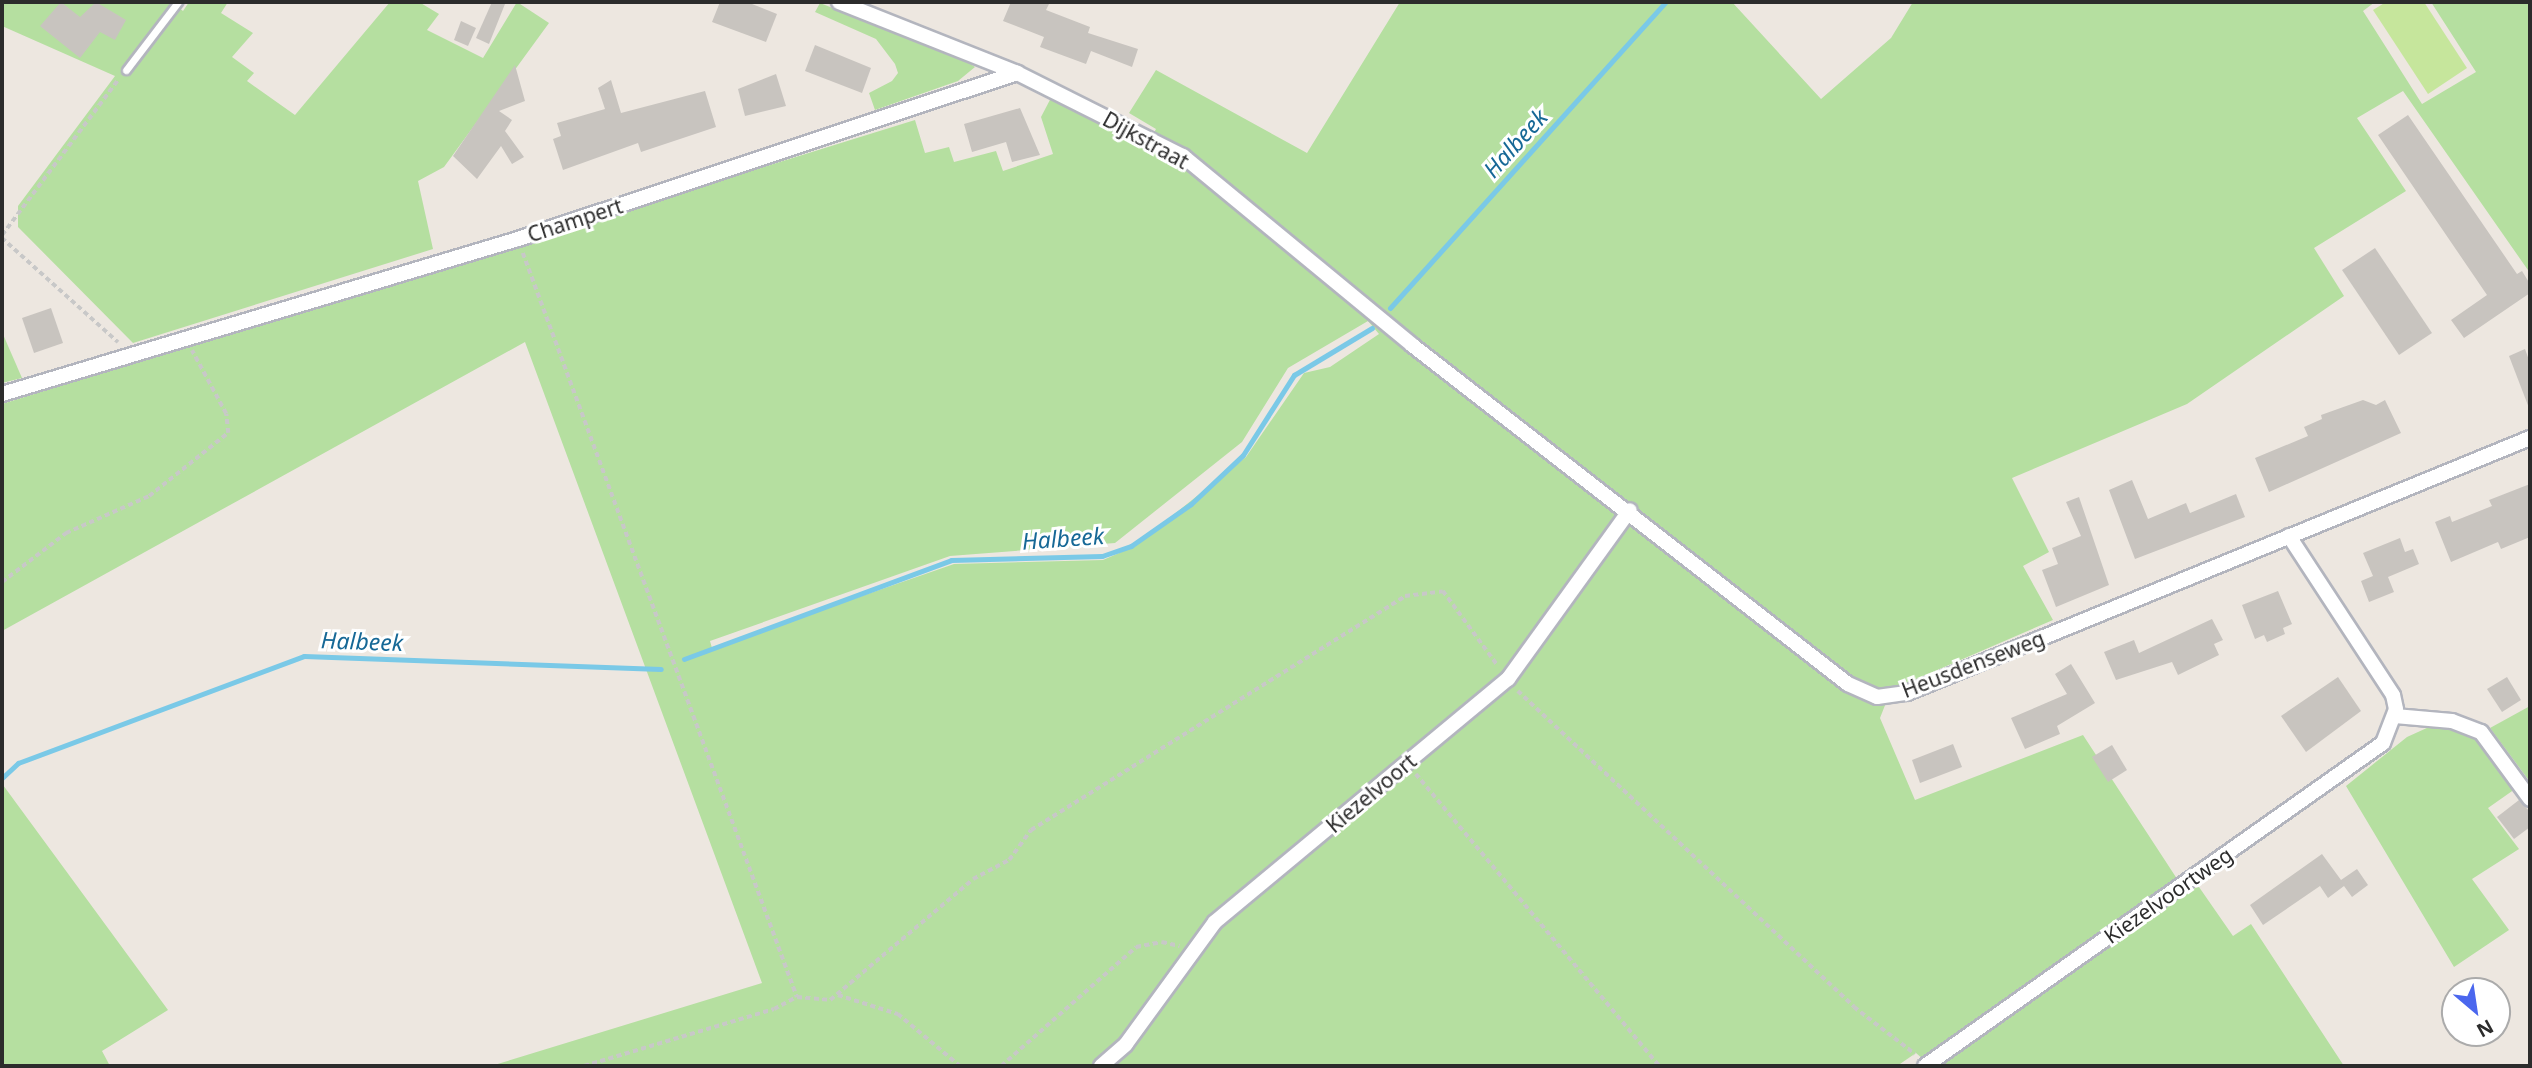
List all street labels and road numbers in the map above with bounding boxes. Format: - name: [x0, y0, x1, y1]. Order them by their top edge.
- street label: Dijkstraat: [1099, 106, 1193, 174]
- street label: Champert: [524, 193, 626, 247]
- street label: Heusdenseweg: [1898, 625, 2048, 703]
- street label: Kiezelvoort: [1321, 748, 1421, 838]
- street label: Kiezelvoortweg: [2099, 841, 2237, 949]

